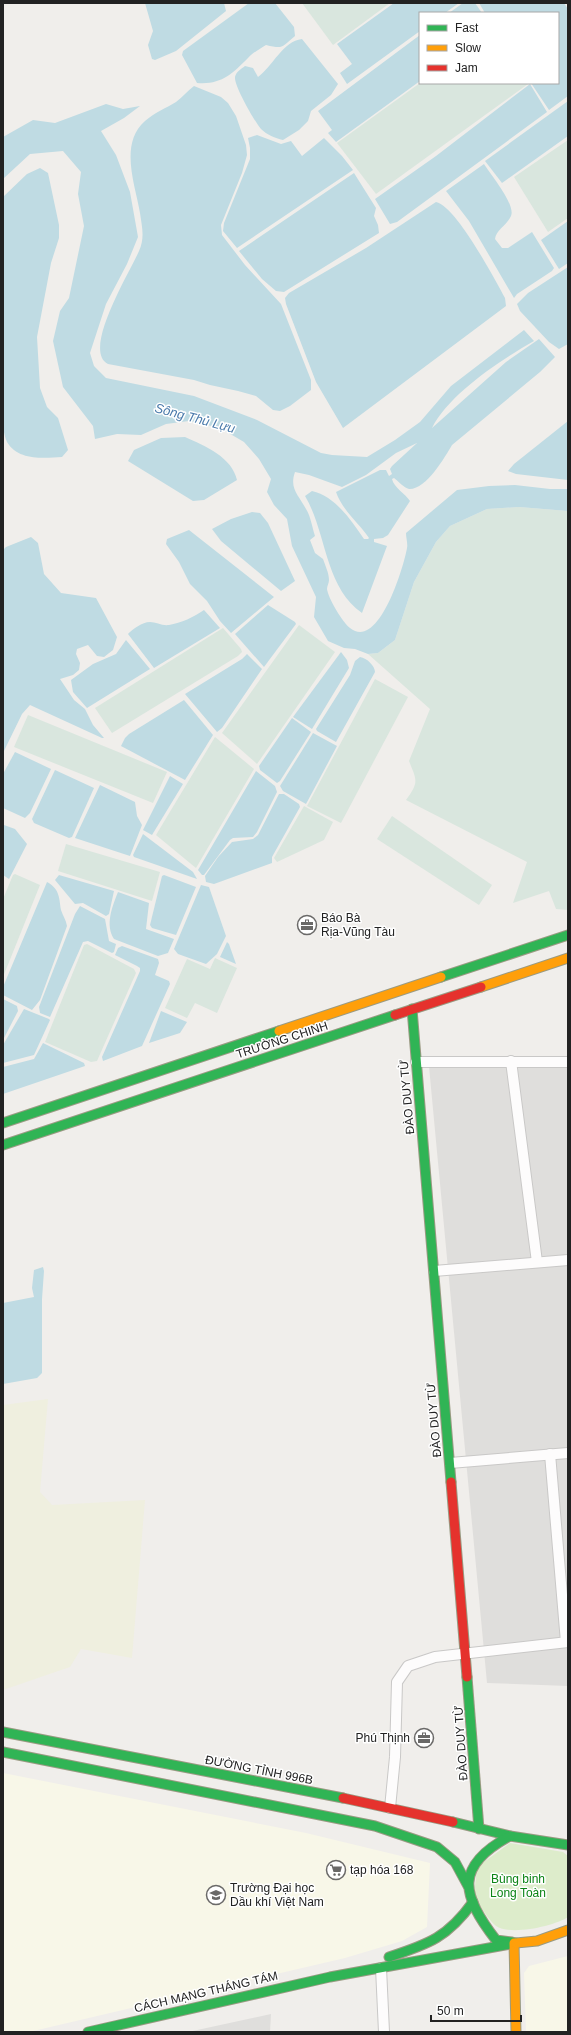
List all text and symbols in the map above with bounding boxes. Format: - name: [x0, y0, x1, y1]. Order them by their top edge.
- legend: [419, 12, 559, 84]
- text: Fast: [455, 21, 479, 35]
- text: Slow: [455, 41, 481, 55]
- text: Jam: [455, 61, 478, 75]
- water label: Sông Thủ Lựu: [153, 400, 237, 436]
- place label: Báo Bà Rịa-Vũng Tàu: [321, 911, 395, 939]
- office icon: Báo Bà Rịa-Vũng Tàu: [296, 914, 318, 936]
- street label: TRƯỜNG CHINH: [234, 1018, 330, 1061]
- street label: ĐÀO DUY TỪ: [396, 1059, 417, 1135]
- street label: ĐÀO DUY TỪ: [423, 1382, 444, 1458]
- street label: ĐÀO DUY TỪ: [450, 1705, 471, 1781]
- office icon: Phú Thịnh: [413, 1727, 435, 1749]
- place label: Phú Thịnh: [356, 1731, 410, 1745]
- street label: ĐƯỜNG TỈNH 996B: [204, 1752, 314, 1787]
- supermarket icon: tạp hóa 168: [325, 1859, 347, 1881]
- place label: tạp hóa 168: [350, 1863, 414, 1877]
- park label: Bùng binh Long Toàn: [490, 1872, 546, 1900]
- place label: Trường Đại học Dầu khí Việt Nam: [230, 1881, 324, 1909]
- school or university icon: Trường Đại học Dầu khí Việt Nam: [205, 1884, 227, 1906]
- street label: CÁCH MẠNG THÁNG TÁM: [133, 1968, 279, 2015]
- scale bar: [431, 1997, 521, 2023]
- text: 50 m: [437, 2004, 464, 2018]

